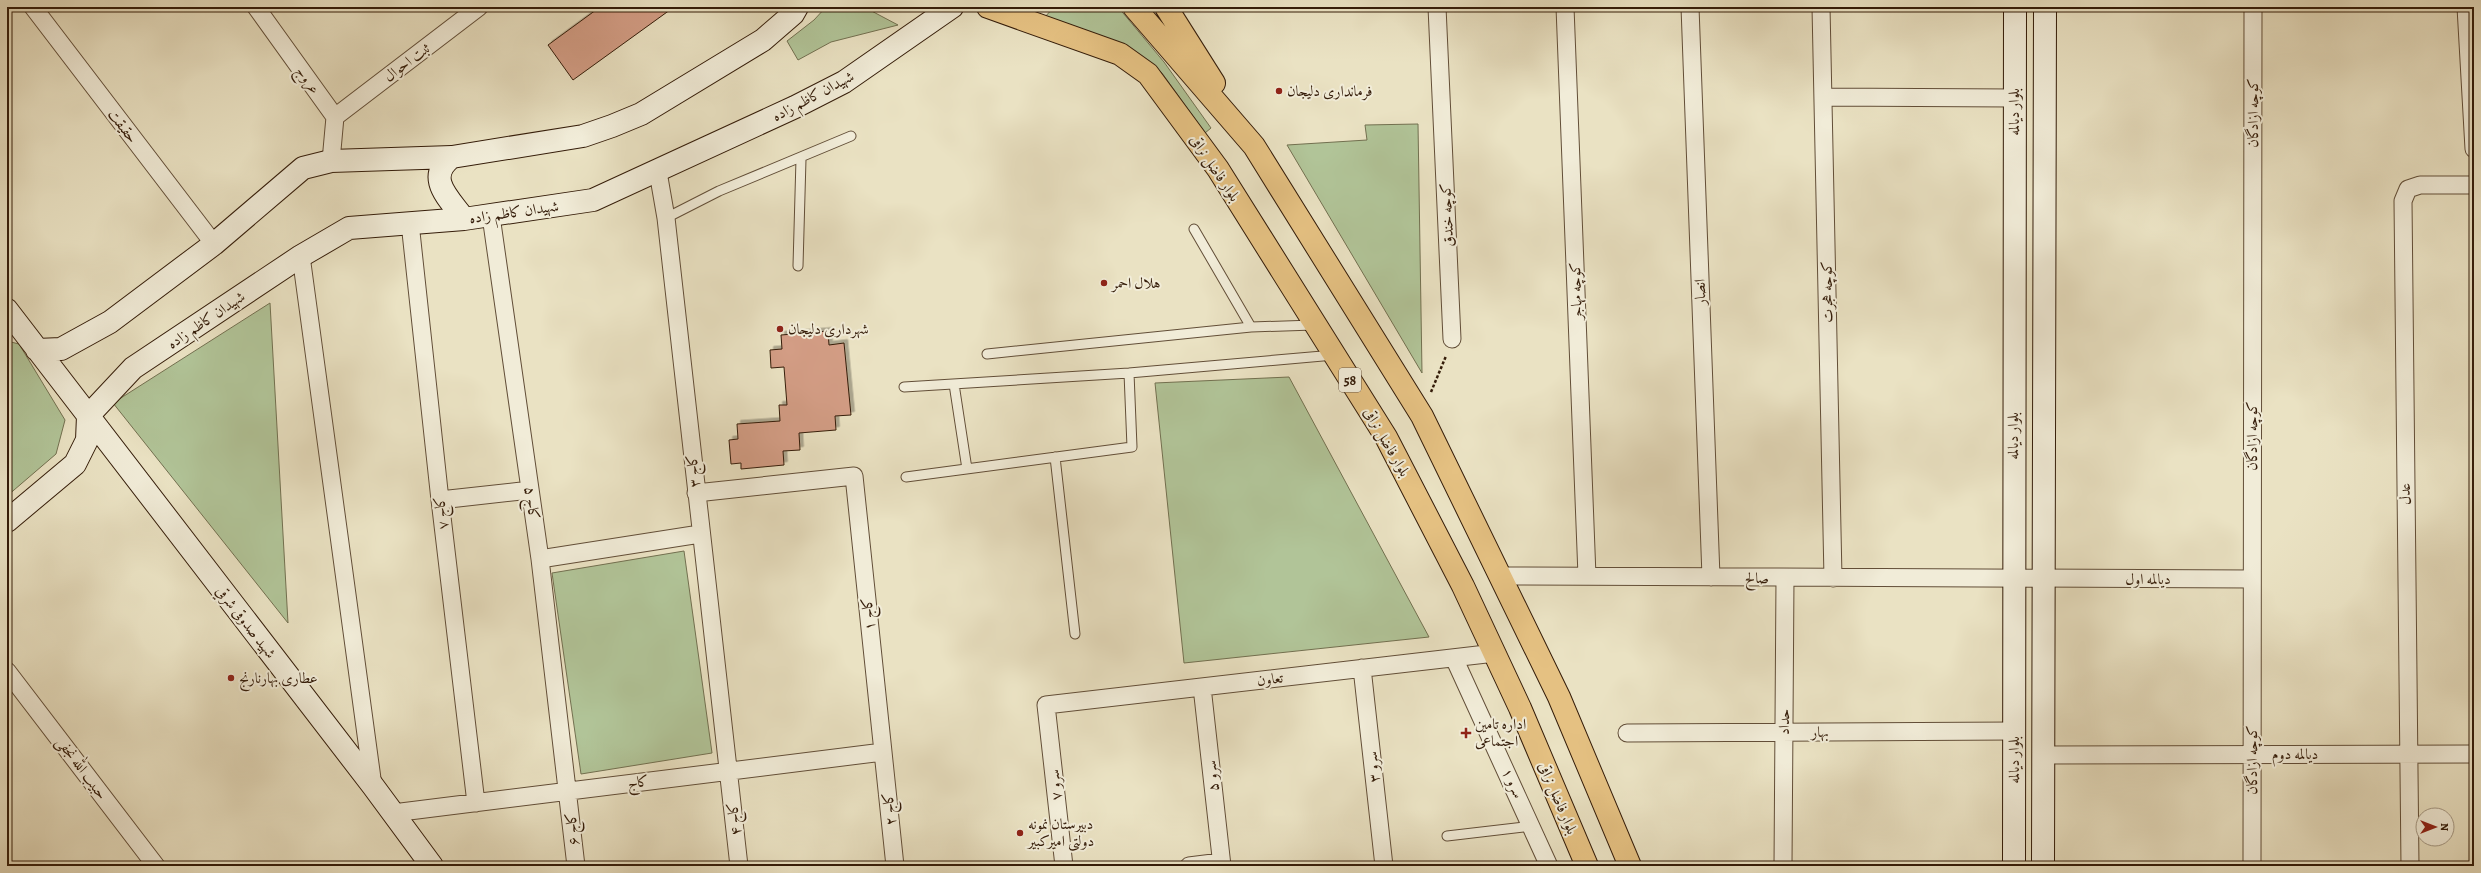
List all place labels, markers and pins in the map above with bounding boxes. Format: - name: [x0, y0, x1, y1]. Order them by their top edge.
- place label: فرمانداری دلیجان: [1287, 81, 1372, 101]
- marker: فرمانداری دلیجان: [1274, 86, 1284, 96]
- place label: هلال احمر: [1110, 273, 1161, 293]
- marker: هلال احمر: [1099, 278, 1109, 288]
- place label: شهرداری دلیجان: [788, 319, 869, 339]
- marker: شهرداری دلیجان: [775, 324, 785, 334]
- place label: عطاری بهارنارنج: [239, 668, 318, 692]
- marker: عطاری بهارنارنج: [226, 673, 236, 683]
- place label: اداره تامین اجتماعی: [1475, 714, 1526, 751]
- marker: اداره تامین اجتماعی: [1460, 727, 1472, 739]
- place label: دبیرستان نمونه دولتی امیرکبیر: [1026, 814, 1094, 852]
- marker: دبیرستان نمونه دولتی امیرکبیر: [1015, 828, 1025, 838]

